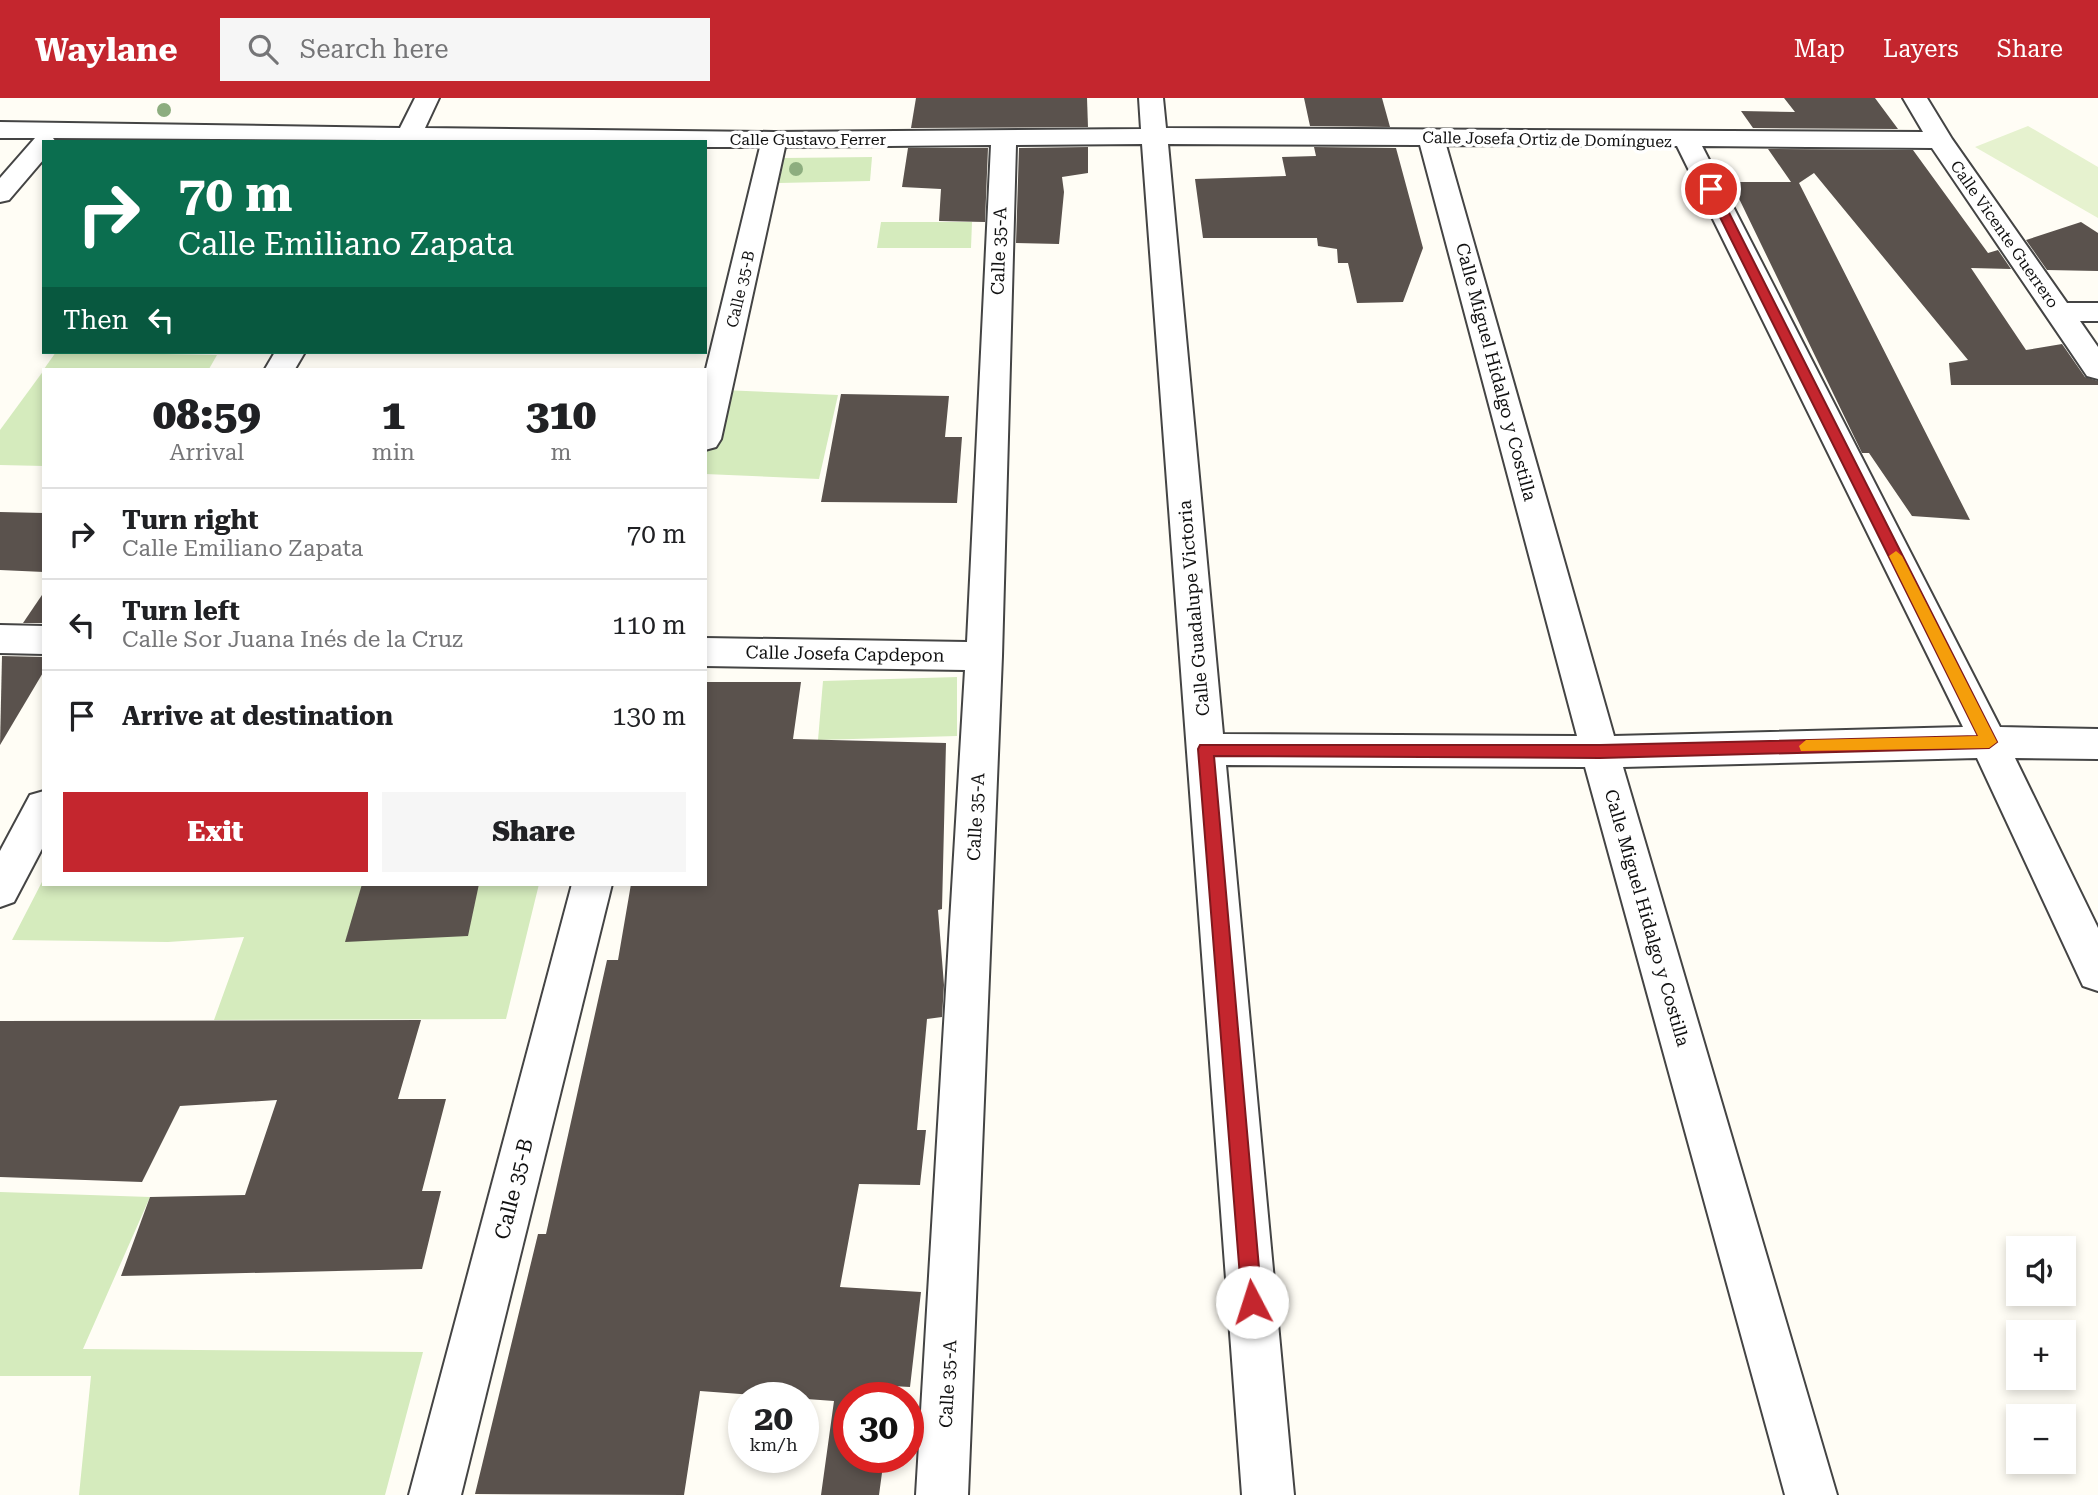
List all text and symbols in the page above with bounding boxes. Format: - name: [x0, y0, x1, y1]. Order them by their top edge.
- search box: [220, 18, 710, 81]
- text: Waylane: [35, 30, 178, 69]
- icon: search: [244, 30, 282, 68]
- text: Search here: [300, 34, 449, 64]
- text: Map: [1794, 35, 1845, 63]
- text: Layers: [1883, 35, 1959, 63]
- text: Share: [1997, 35, 2063, 63]
- street label: Calle Josefa Ortiz de Domínguez: [1422, 128, 1672, 151]
- street label: Calle Gustavo Ferrer: [730, 130, 887, 149]
- street label: Calle Vicente Guerrero: [1946, 157, 2063, 312]
- pin: [1681, 159, 1741, 219]
- text: 70 m: [178, 166, 293, 223]
- icon: right: [63, 168, 154, 259]
- icon: arrive: [1692, 170, 1730, 208]
- street label: Calle 35-A: [986, 206, 1011, 295]
- text: Calle Emiliano Zapata: [178, 225, 514, 263]
- street label: Calle Miguel Hidalgo y Costilla: [1452, 240, 1541, 504]
- street label: Calle 35-B: [722, 249, 759, 330]
- icon: left: [142, 301, 180, 339]
- text: Then: [63, 305, 128, 335]
- text: 08:59: [153, 390, 261, 439]
- text: 1: [381, 390, 405, 439]
- text: 310: [526, 390, 596, 439]
- text: Arrival: [169, 439, 244, 466]
- text: min: [372, 439, 415, 466]
- text: m: [550, 439, 571, 466]
- street label: Calle Guadalupe Victoria: [1174, 499, 1213, 717]
- text: Turn right: [122, 505, 258, 535]
- icon: right: [63, 515, 101, 553]
- text: 70 m: [627, 519, 686, 549]
- text: Calle Emiliano Zapata: [122, 535, 363, 562]
- text: Turn left: [122, 596, 240, 626]
- icon: left: [63, 606, 101, 644]
- text: 110 m: [612, 610, 686, 640]
- text: Calle Sor Juana Inés de la Cruz: [122, 626, 463, 653]
- street label: Calle Josefa Capdepon: [745, 641, 945, 666]
- icon: arrive: [63, 697, 101, 735]
- text: Arrive at destination: [122, 701, 393, 731]
- text: 130 m: [612, 701, 686, 731]
- street label: Calle 35-A: [963, 772, 988, 862]
- street label: Calle Miguel Hidalgo y Costilla: [1601, 787, 1694, 1049]
- button: Exit: [63, 792, 368, 872]
- button: Share: [382, 792, 686, 872]
- street label: Calle 35-B: [490, 1136, 538, 1242]
- map controls: [2006, 1236, 2076, 1474]
- button: sound: [2006, 1236, 2076, 1306]
- position arrow: [1215, 1265, 1289, 1339]
- button: +: [2006, 1320, 2076, 1390]
- street label: Calle 35-A: [935, 1339, 960, 1429]
- speed limit sign: 30: [833, 1382, 924, 1473]
- text: 20: [754, 1398, 793, 1439]
- button: −: [2006, 1404, 2076, 1474]
- text: km/h: [749, 1434, 798, 1455]

